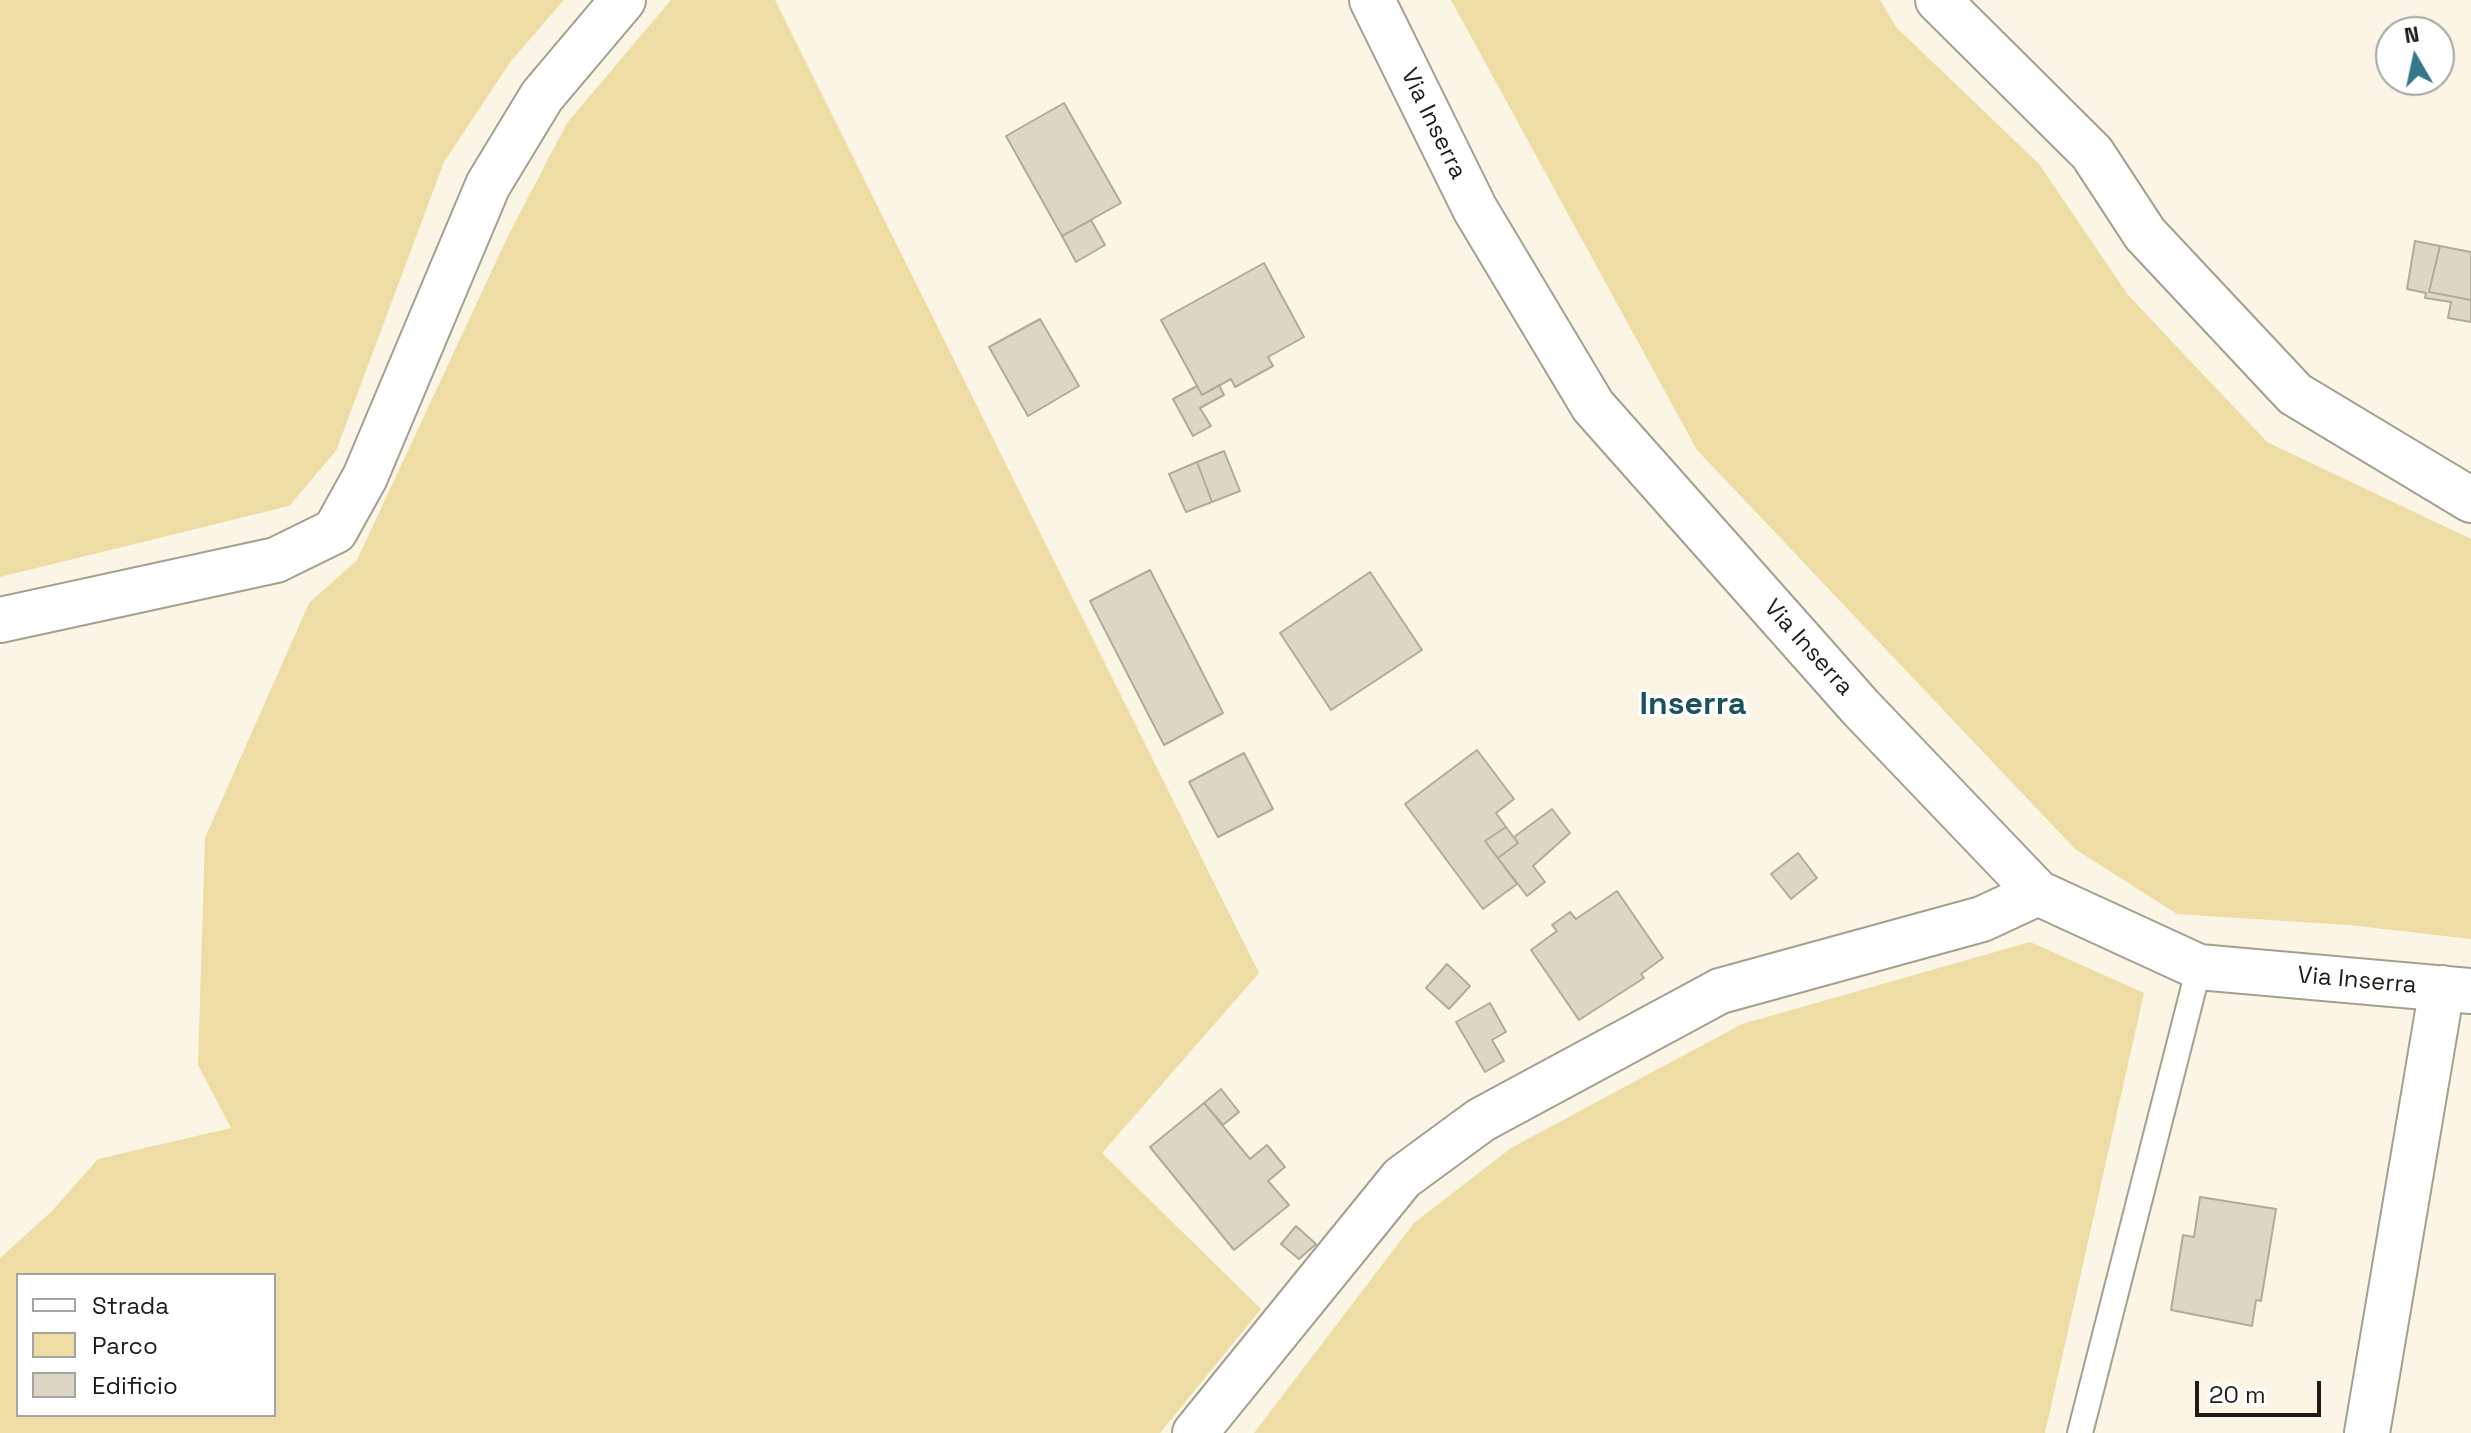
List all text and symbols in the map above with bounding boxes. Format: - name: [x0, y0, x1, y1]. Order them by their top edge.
- north arrow: [2375, 16, 2455, 96]
- text: N: [2402, 19, 2421, 49]
- street label: Via Inserra: [1394, 64, 1472, 184]
- street label: Via Inserra: [1757, 594, 1859, 702]
- district label: Inserra: [1640, 686, 1746, 724]
- street label: Via Inserra: [2296, 961, 2418, 1001]
- legend: [16, 1273, 276, 1417]
- text: Strada: [92, 1290, 169, 1321]
- text: Parco: [92, 1330, 158, 1361]
- scale bar: [2199, 1365, 2325, 1415]
- text: Edificio: [92, 1370, 178, 1401]
- text: 20 m: [2209, 1379, 2266, 1410]

